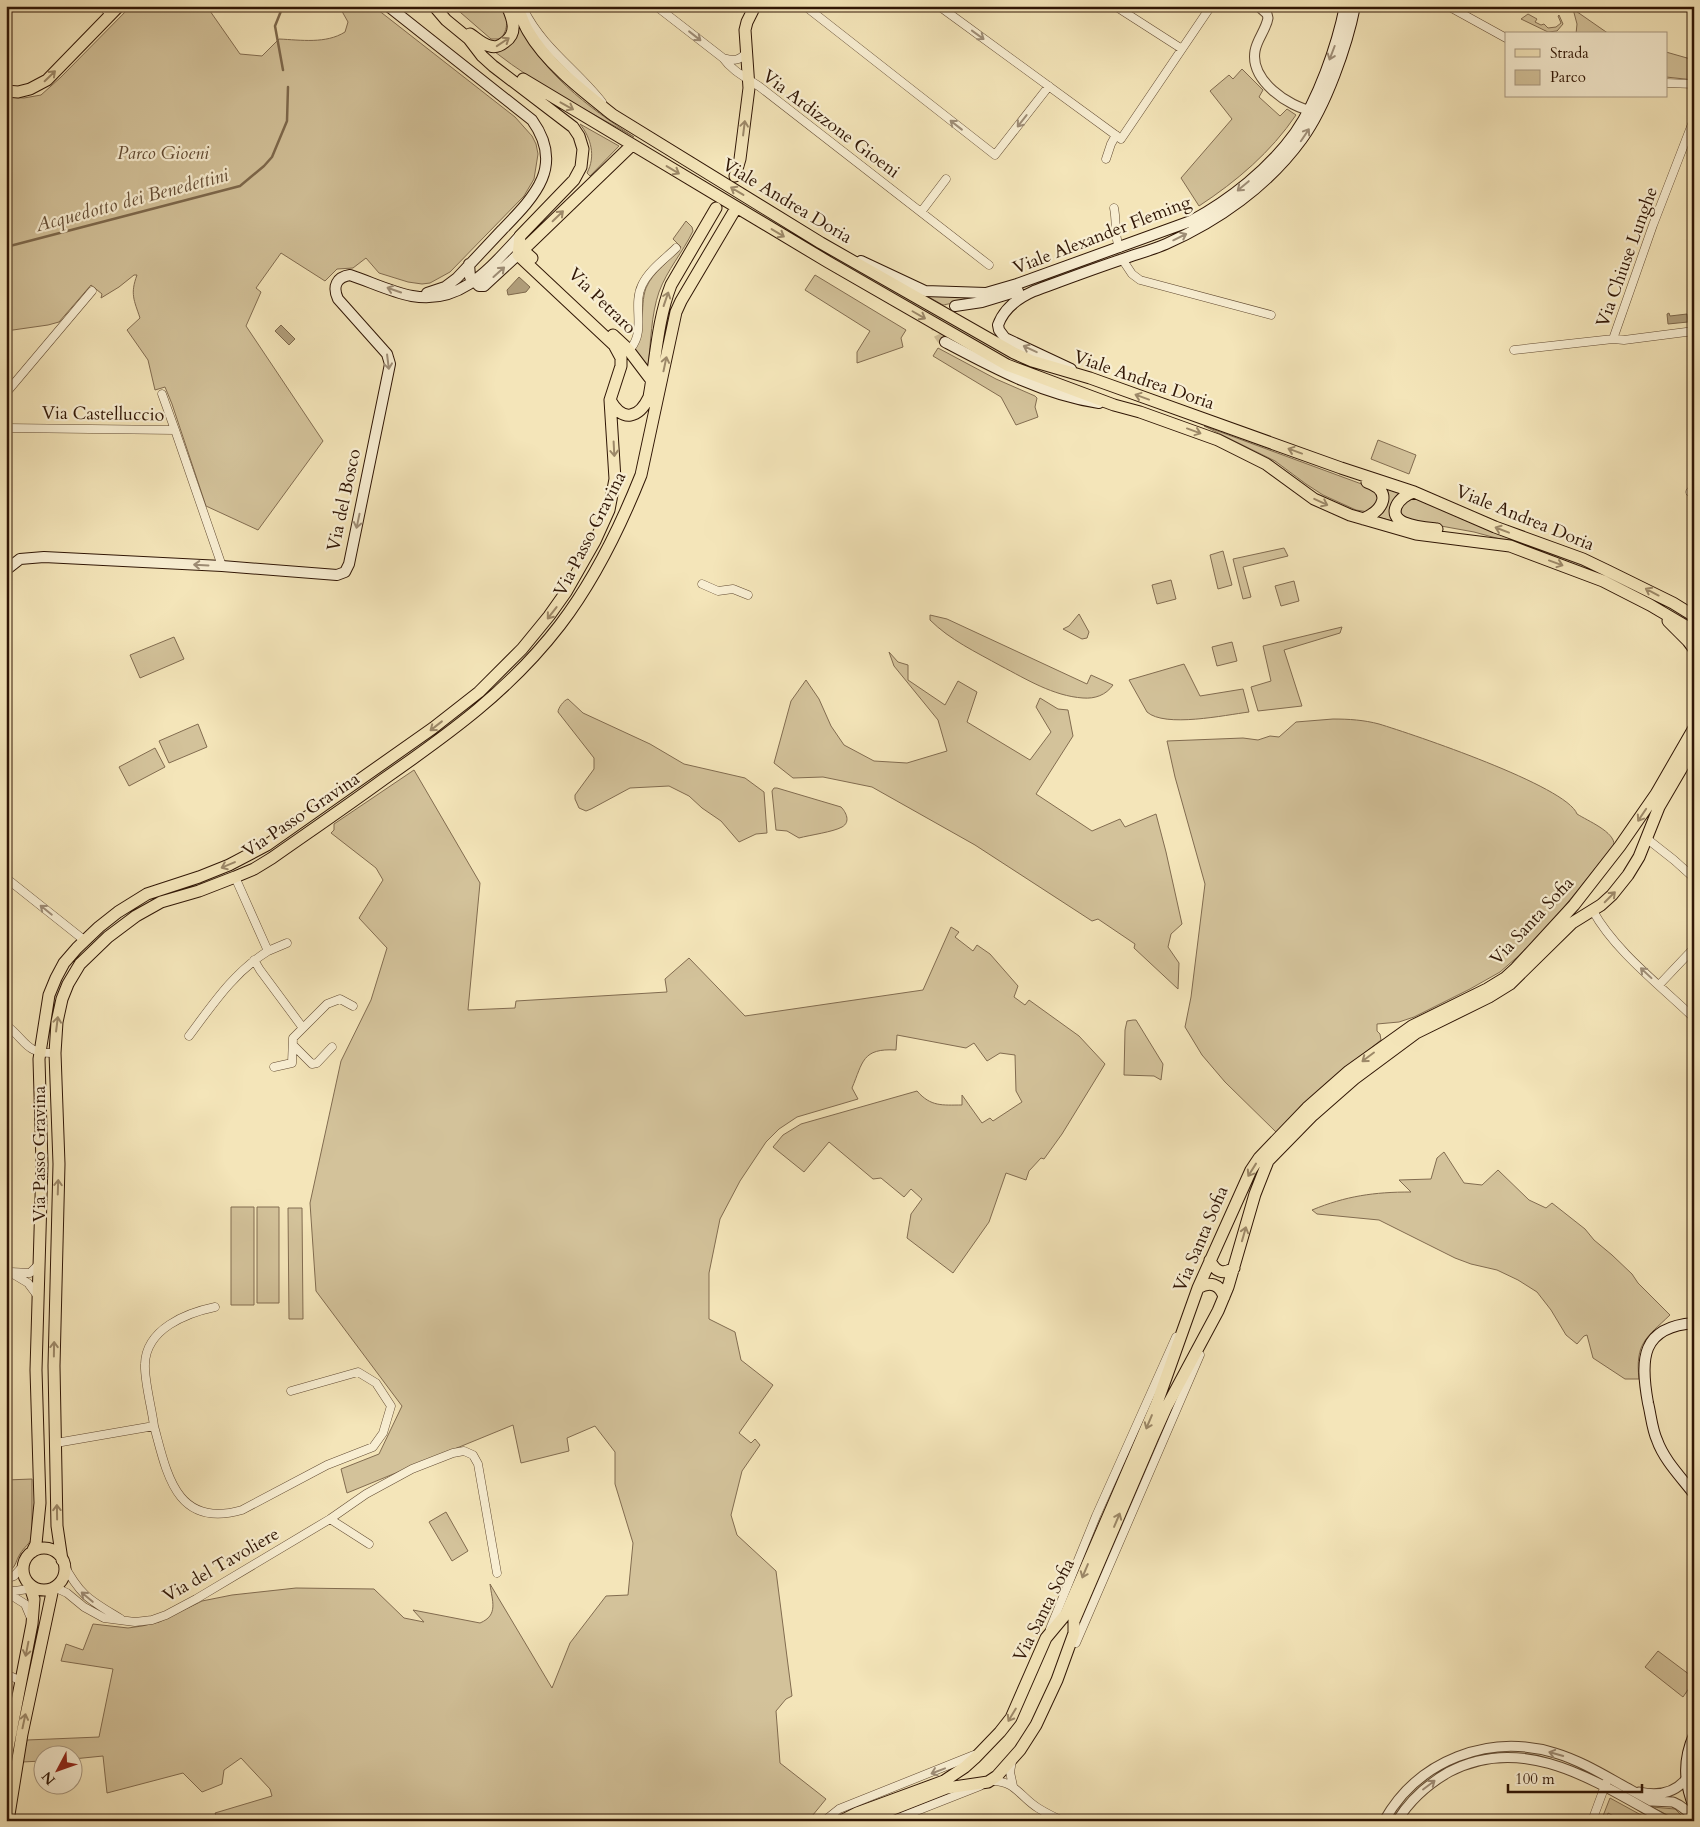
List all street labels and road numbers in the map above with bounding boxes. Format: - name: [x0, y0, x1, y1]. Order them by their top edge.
- street label: Via Ardizzone Gioeni: [757, 64, 905, 184]
- street label: Viale Andrea Doria: [717, 152, 857, 250]
- street label: Via Chiuse Lunghe: [1590, 183, 1664, 331]
- street label: Viale Alexander Fleming: [1009, 189, 1196, 281]
- street label: Via Petraro: [562, 262, 642, 340]
- street label: Viale Andrea Doria: [1070, 344, 1218, 416]
- street label: Via Castelluccio: [42, 400, 165, 428]
- street label: Via del Bosco: [321, 446, 367, 553]
- street label: Via Passo Gravina: [548, 467, 632, 601]
- street label: Viale Andrea Doria: [1452, 479, 1598, 557]
- street label: Via Passo Gravina: [237, 766, 365, 864]
- street label: Via Santa Sofia: [1484, 871, 1580, 971]
- street label: Via Passo Gravina: [27, 1085, 52, 1222]
- street label: Via Santa Sofia: [1167, 1182, 1235, 1296]
- street label: Via del Tavoliere: [158, 1522, 284, 1608]
- street label: Via Santa Sofia: [1007, 1554, 1081, 1666]

